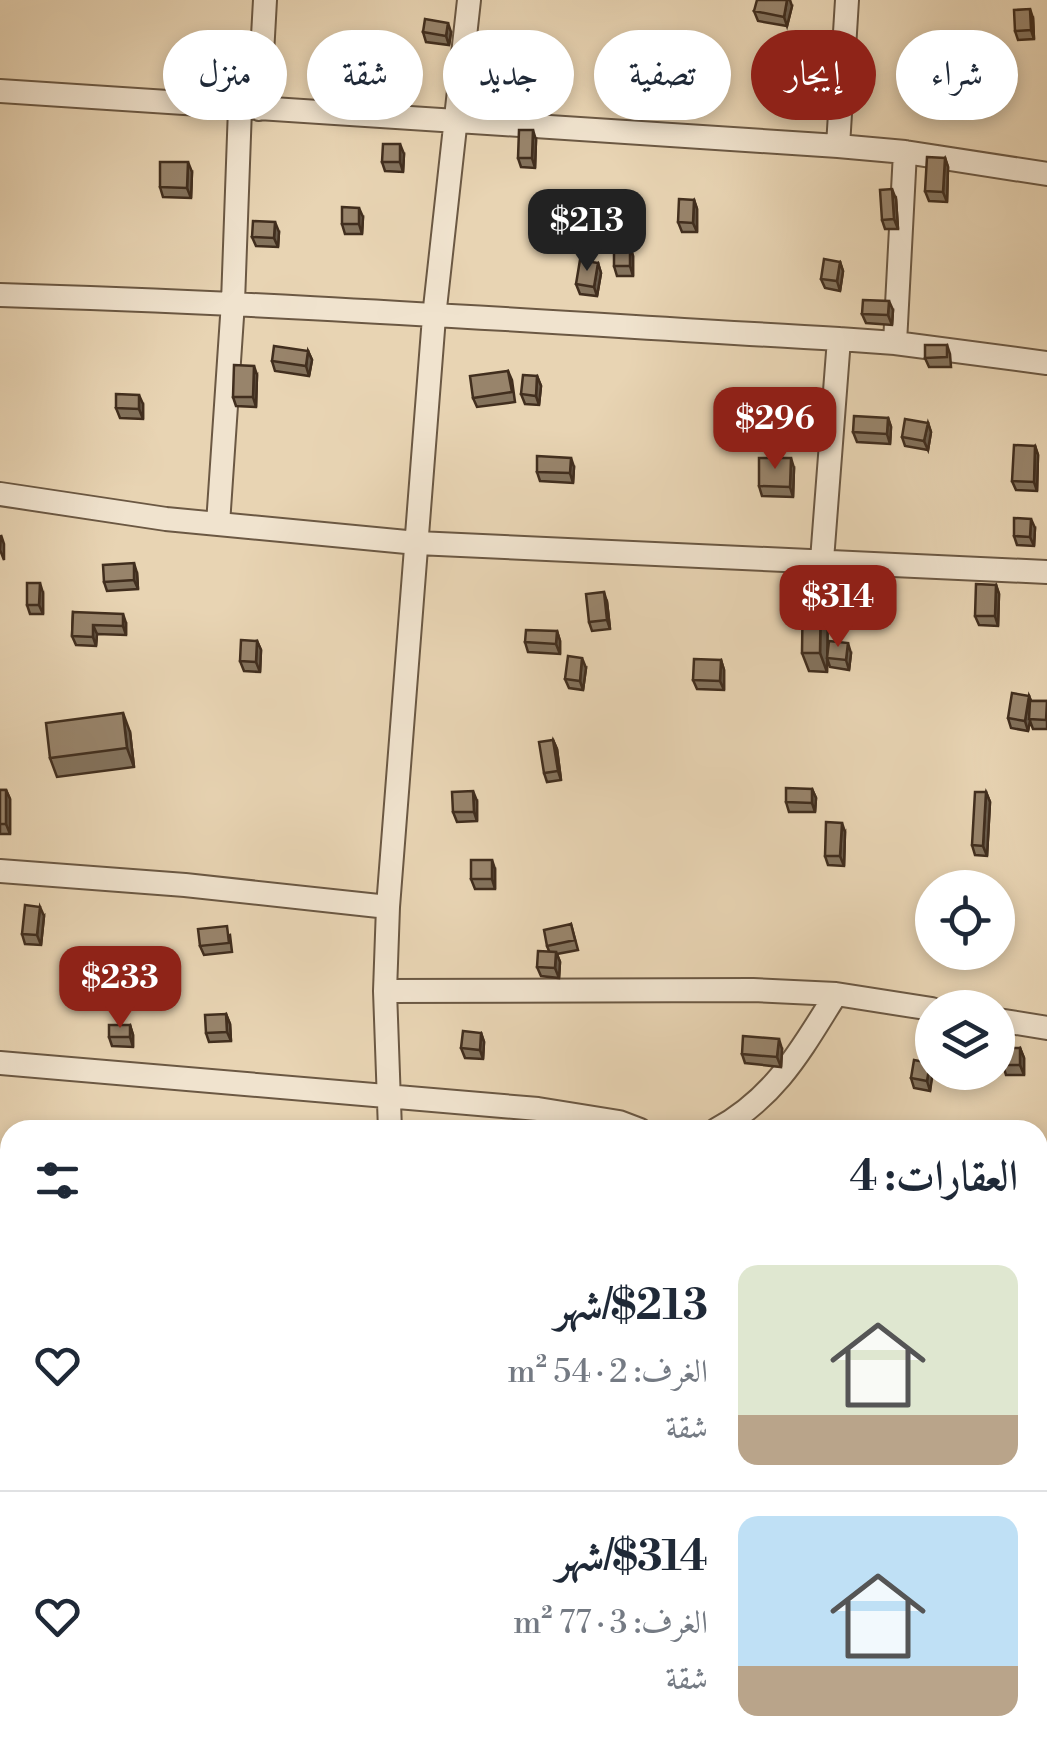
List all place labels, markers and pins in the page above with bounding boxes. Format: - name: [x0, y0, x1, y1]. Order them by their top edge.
- pin: $213: [528, 189, 646, 274]
- pin: $296: [716, 387, 834, 472]
- pin: $314: [779, 565, 897, 650]
- pin: $233: [61, 946, 179, 1031]

